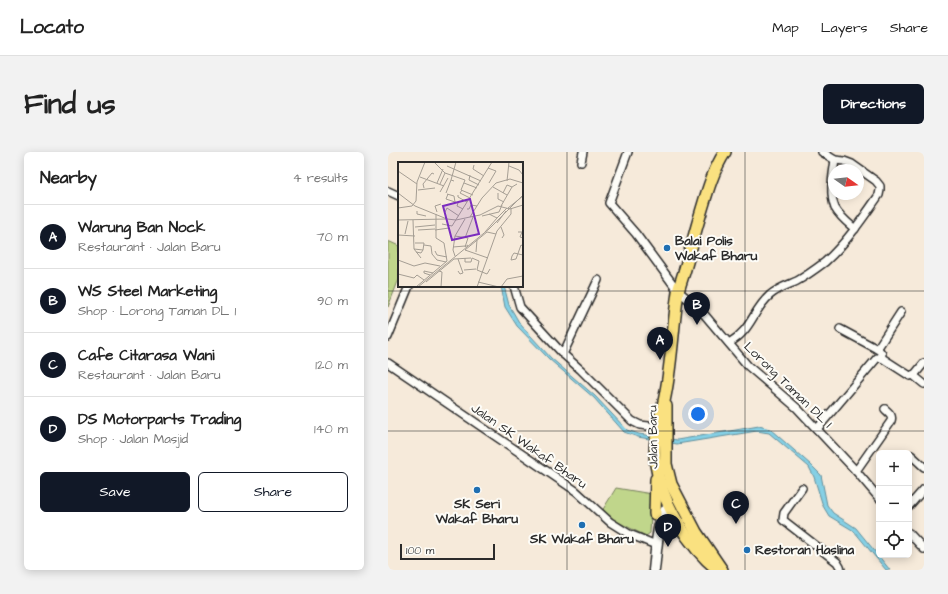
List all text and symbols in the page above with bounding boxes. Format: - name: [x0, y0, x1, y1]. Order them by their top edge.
- text: Locato: [20, 14, 84, 41]
- text: Map: [772, 18, 799, 38]
- text: Layers: [821, 18, 868, 38]
- text: Share: [890, 18, 928, 38]
- button: Directions: [823, 84, 924, 124]
- text: Find us: [24, 85, 115, 124]
- inset map: [398, 162, 523, 287]
- north arrow: [828, 164, 864, 200]
- text: Nearby: [40, 166, 97, 190]
- text: 4 results: [293, 169, 348, 187]
- text: Warung Ban Nock: [78, 217, 205, 238]
- text: A: [49, 228, 57, 246]
- text: 70 m: [316, 228, 348, 246]
- place label: Balai Polis Wakaf Bharu: [674, 232, 758, 265]
- text: Restaurant · Jalan Baru: [78, 238, 221, 256]
- marker: Balai Polis Wakaf Bharu: [662, 243, 672, 253]
- text: WS Steel Marketing: [78, 281, 217, 302]
- text: B: [48, 292, 58, 310]
- text: 90 m: [317, 292, 348, 310]
- pin: B: [684, 292, 710, 325]
- text: Shop · Lorong Taman DL 1: [78, 302, 236, 320]
- pin: A: [647, 327, 673, 360]
- street label: Lorong Taman DL 1: [739, 338, 836, 433]
- text: Cafe Citarasa Wani: [78, 345, 214, 366]
- text: C: [48, 356, 58, 374]
- text: 120 m: [315, 356, 348, 374]
- text: Restaurant · Jalan Baru: [78, 366, 221, 384]
- street label: Jalan SK Wakaf Bharu: [467, 399, 591, 493]
- your location: [688, 404, 708, 424]
- street label: Jalan Baru: [643, 405, 663, 469]
- text: DS Motorparts Trading: [78, 409, 241, 430]
- text: D: [49, 420, 57, 438]
- text: 140 m: [314, 420, 348, 438]
- text: Shop · Jalan Masjid: [78, 430, 188, 448]
- map controls: [876, 450, 912, 558]
- button: +: [876, 450, 912, 486]
- button: Save: [40, 472, 190, 512]
- button: Share: [198, 472, 348, 512]
- marker: SK Seri Wakaf Bharu: [472, 485, 482, 495]
- button: −: [876, 486, 912, 522]
- pin: C: [723, 491, 749, 524]
- place label: SK Seri Wakaf Bharu: [435, 495, 519, 528]
- pin: D: [655, 514, 681, 547]
- marker: SK Wakaf Bharu: [577, 520, 587, 530]
- button: locate: [876, 522, 912, 558]
- place label: SK Wakaf Bharu: [529, 530, 634, 548]
- place label: Restoran Haslina: [755, 541, 854, 559]
- scale bar: [400, 542, 495, 561]
- text: 100 m: [406, 543, 434, 558]
- marker: Restoran Haslina: [742, 545, 752, 555]

